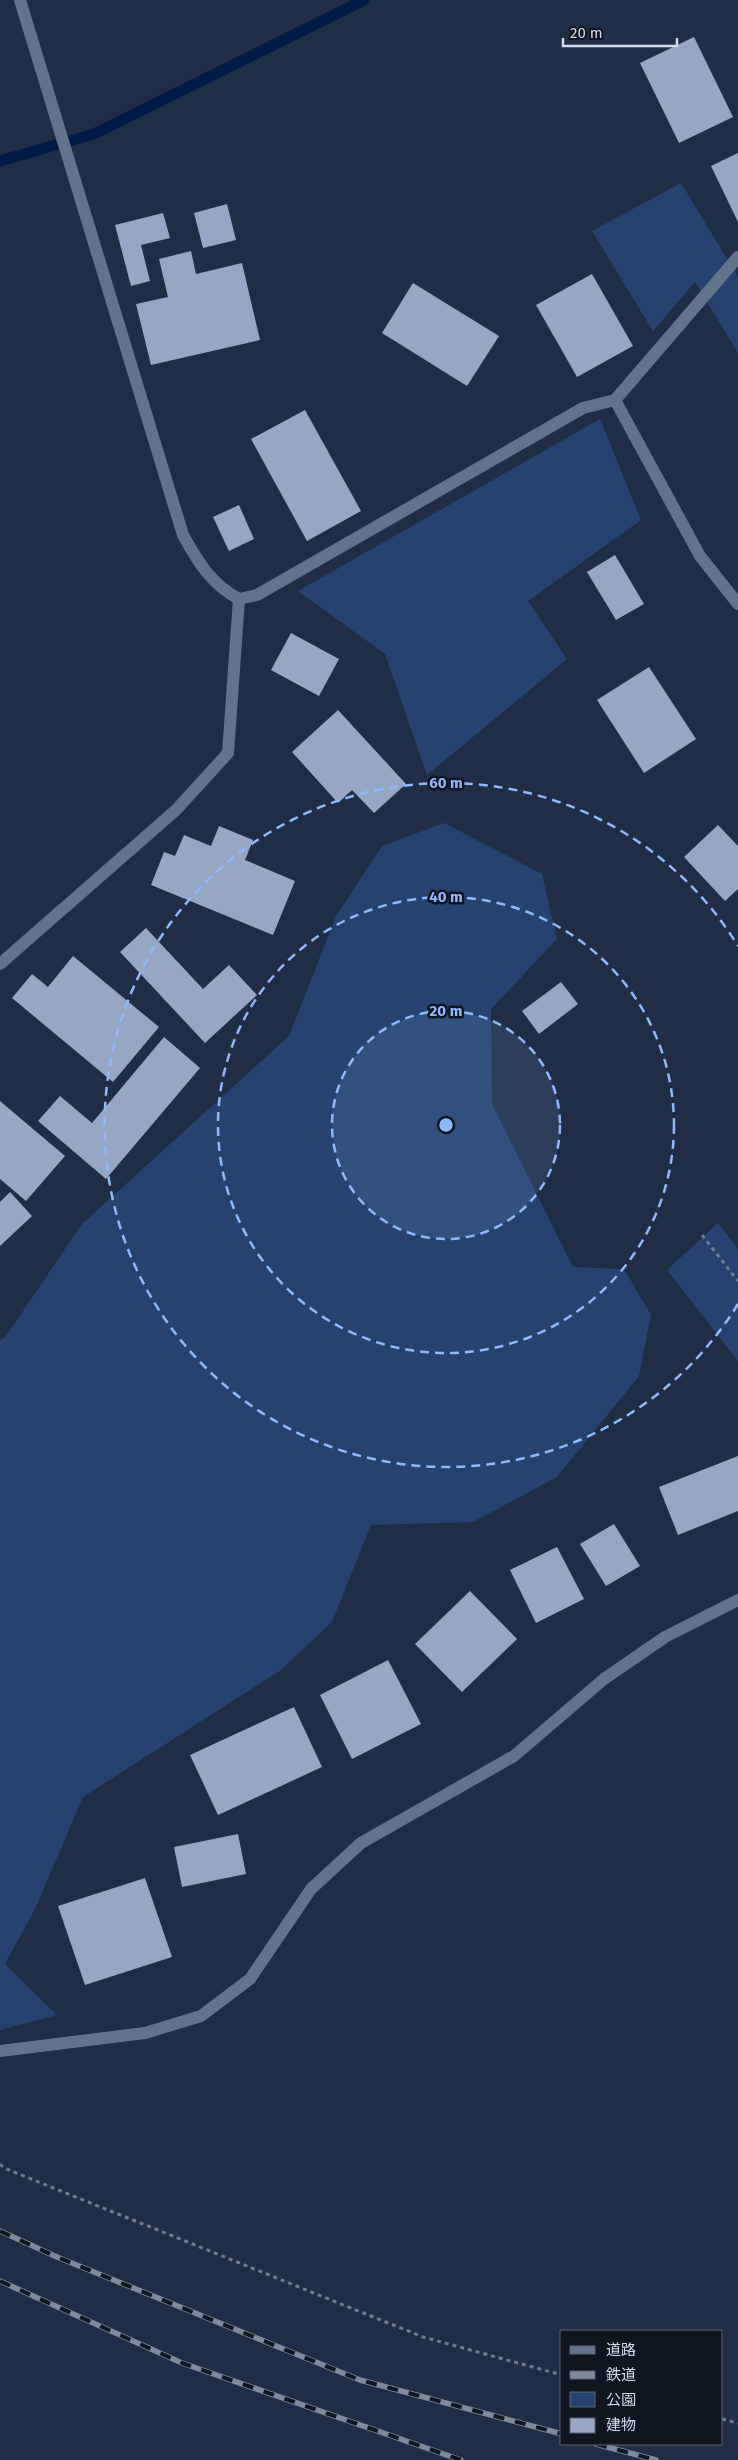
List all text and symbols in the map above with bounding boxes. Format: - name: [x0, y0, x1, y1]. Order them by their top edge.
- scale bar: [563, 15, 677, 47]
- text: 20 m: [570, 24, 603, 42]
- text: 60 m: [429, 774, 463, 792]
- text: 40 m: [429, 888, 463, 906]
- text: 20 m: [430, 1002, 462, 1020]
- centre of rings: [437, 1116, 455, 1134]
- legend: [560, 2330, 723, 2445]
- text: 道路: [606, 2341, 636, 2359]
- text: 鉄道: [606, 2366, 636, 2384]
- text: 公園: [606, 2391, 636, 2409]
- text: 建物: [606, 2416, 636, 2434]

